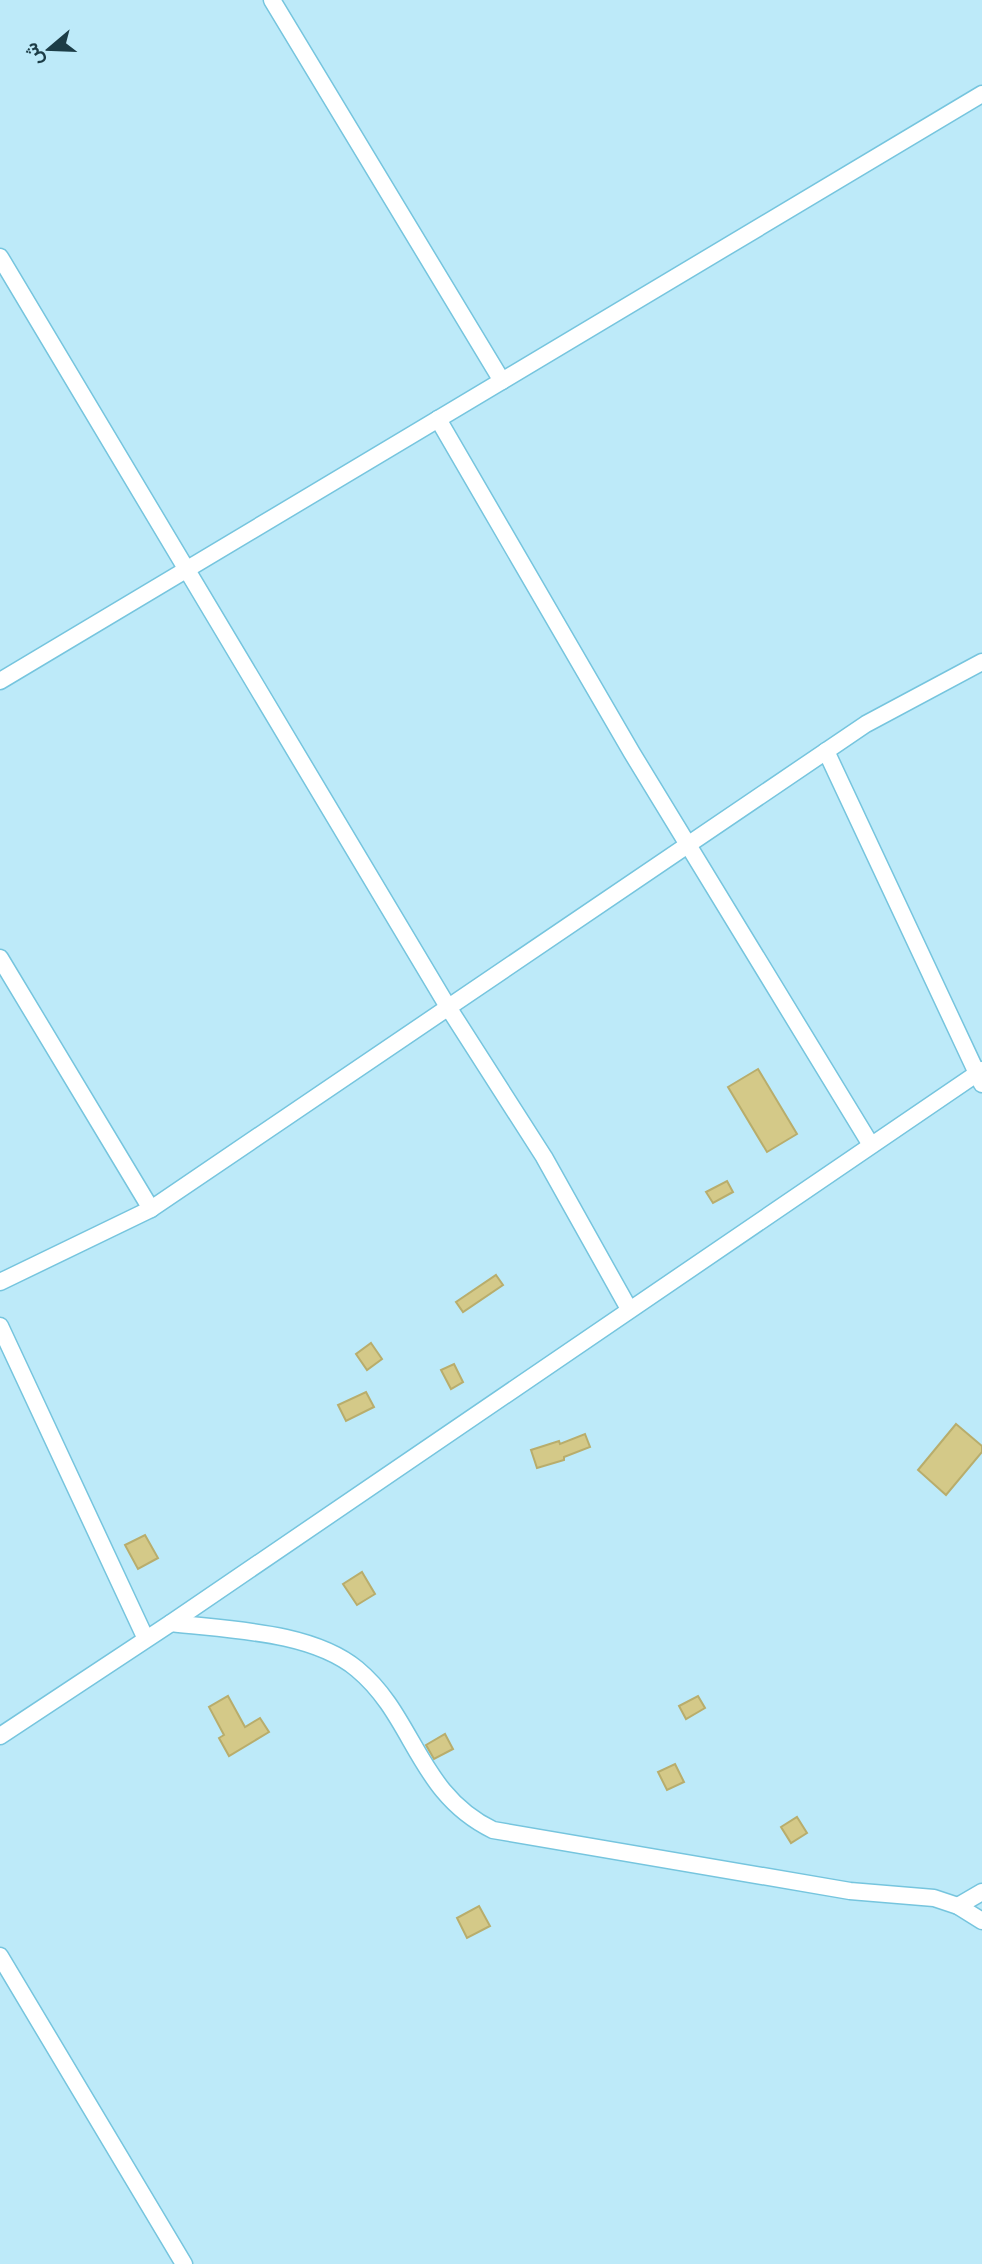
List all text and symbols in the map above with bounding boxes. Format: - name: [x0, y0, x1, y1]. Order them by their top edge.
- north arrow: [14, 14, 84, 84]
- text: ش: [18, 40, 48, 69]

